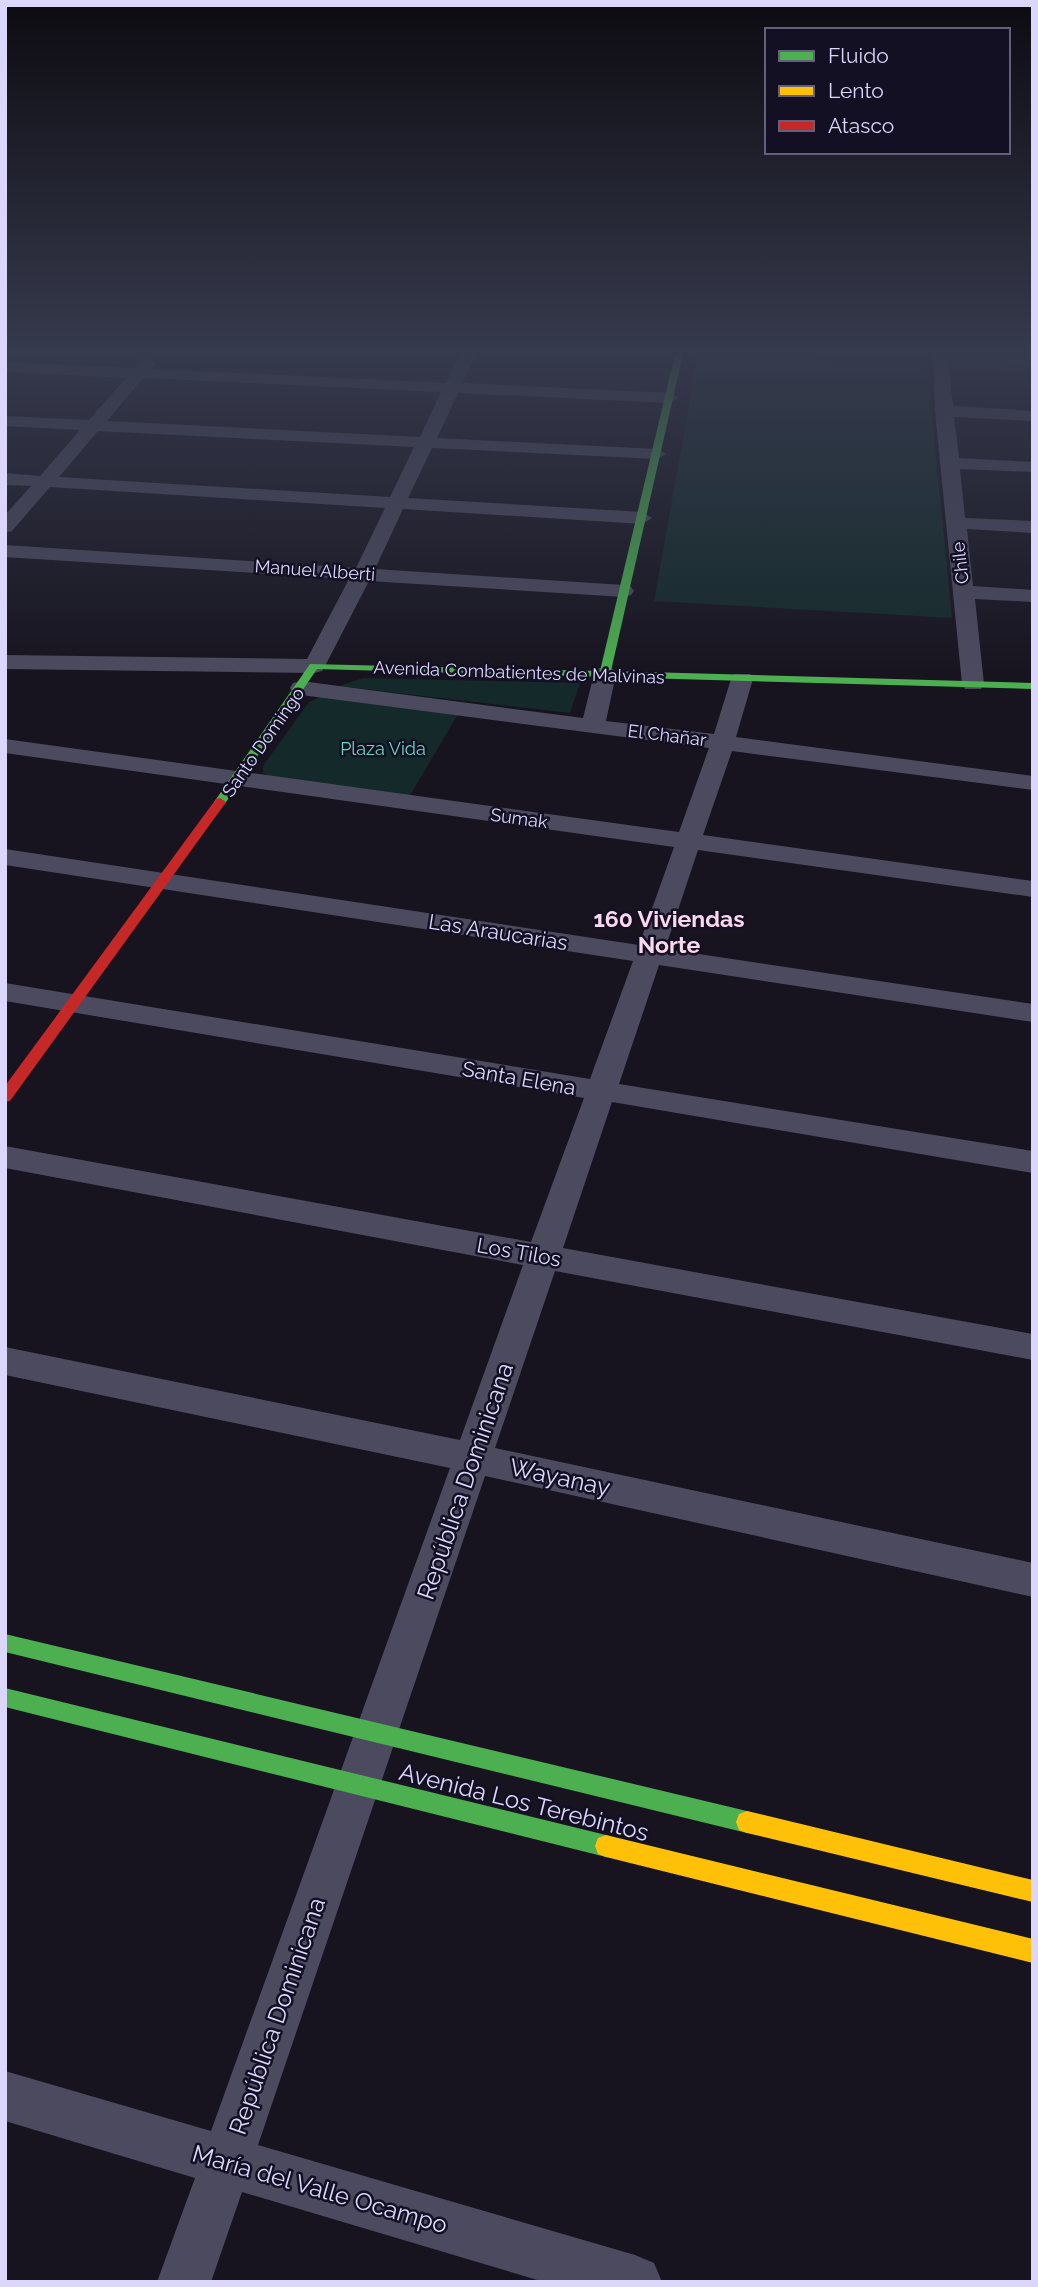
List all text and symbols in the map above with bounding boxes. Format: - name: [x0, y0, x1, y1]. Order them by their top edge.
- legend: [765, 28, 1010, 154]
- text: Fluido: [828, 43, 889, 68]
- text: Lento: [828, 78, 884, 103]
- text: Atasco: [828, 113, 894, 138]
- street label: Chile: [947, 540, 973, 585]
- street label: Manuel Alberti: [254, 555, 376, 585]
- street label: Avenida Combatientes de Malvinas: [373, 656, 665, 688]
- street label: Santo Domingo: [217, 683, 309, 801]
- street label: El Chañar: [626, 720, 708, 750]
- park label: Plaza Vida: [340, 738, 426, 759]
- street label: Sumak: [489, 804, 549, 832]
- district label: 160 Viviendas Norte: [593, 905, 745, 958]
- street label: Las Araucarias: [427, 909, 569, 955]
- street label: Santa Elena: [460, 1056, 578, 1100]
- street label: Los Tilos: [475, 1232, 563, 1272]
- street label: República Dominicana: [411, 1359, 519, 1603]
- street label: Wayanay: [507, 1452, 613, 1502]
- street label: Avenida Los Terebintos: [396, 1757, 652, 1847]
- street label: República Dominicana: [223, 1894, 331, 2138]
- street label: María del Valle Ocampo: [189, 2139, 451, 2239]

